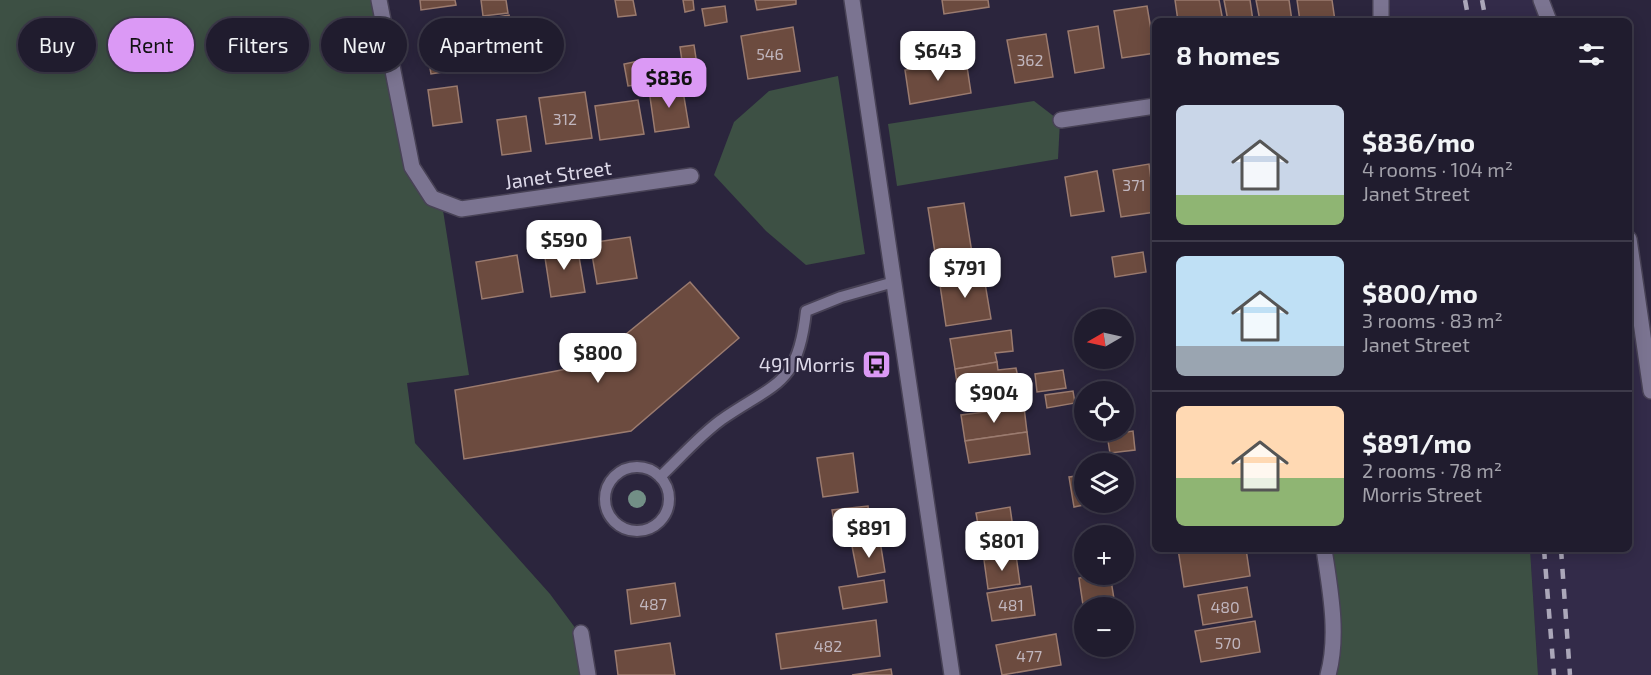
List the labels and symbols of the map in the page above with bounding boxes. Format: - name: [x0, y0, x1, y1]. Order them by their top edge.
- pin: $643: [902, 31, 974, 82]
- house number: 546: [756, 44, 784, 63]
- house number: 362: [1016, 50, 1044, 69]
- pin: $836: [633, 58, 705, 109]
- house number: 312: [553, 109, 577, 128]
- street label: Janet Street: [503, 155, 613, 193]
- house number: 371: [1122, 175, 1146, 194]
- pin: $590: [528, 220, 600, 271]
- pin: $791: [929, 248, 1001, 299]
- north arrow: [1074, 309, 1134, 369]
- pin: $800: [562, 333, 634, 384]
- bus stop icon: 491 Morris: [860, 348, 892, 380]
- place label: 491 Morris: [759, 352, 855, 376]
- pin: $904: [958, 373, 1030, 424]
- pin: $891: [833, 508, 905, 559]
- pin: $801: [966, 521, 1038, 572]
- house number: 487: [639, 594, 667, 613]
- house number: 481: [998, 595, 1024, 614]
- house number: 480: [1210, 597, 1240, 616]
- house number: 570: [1215, 633, 1241, 652]
- house number: 482: [814, 636, 842, 655]
- house number: 477: [1016, 646, 1042, 665]

